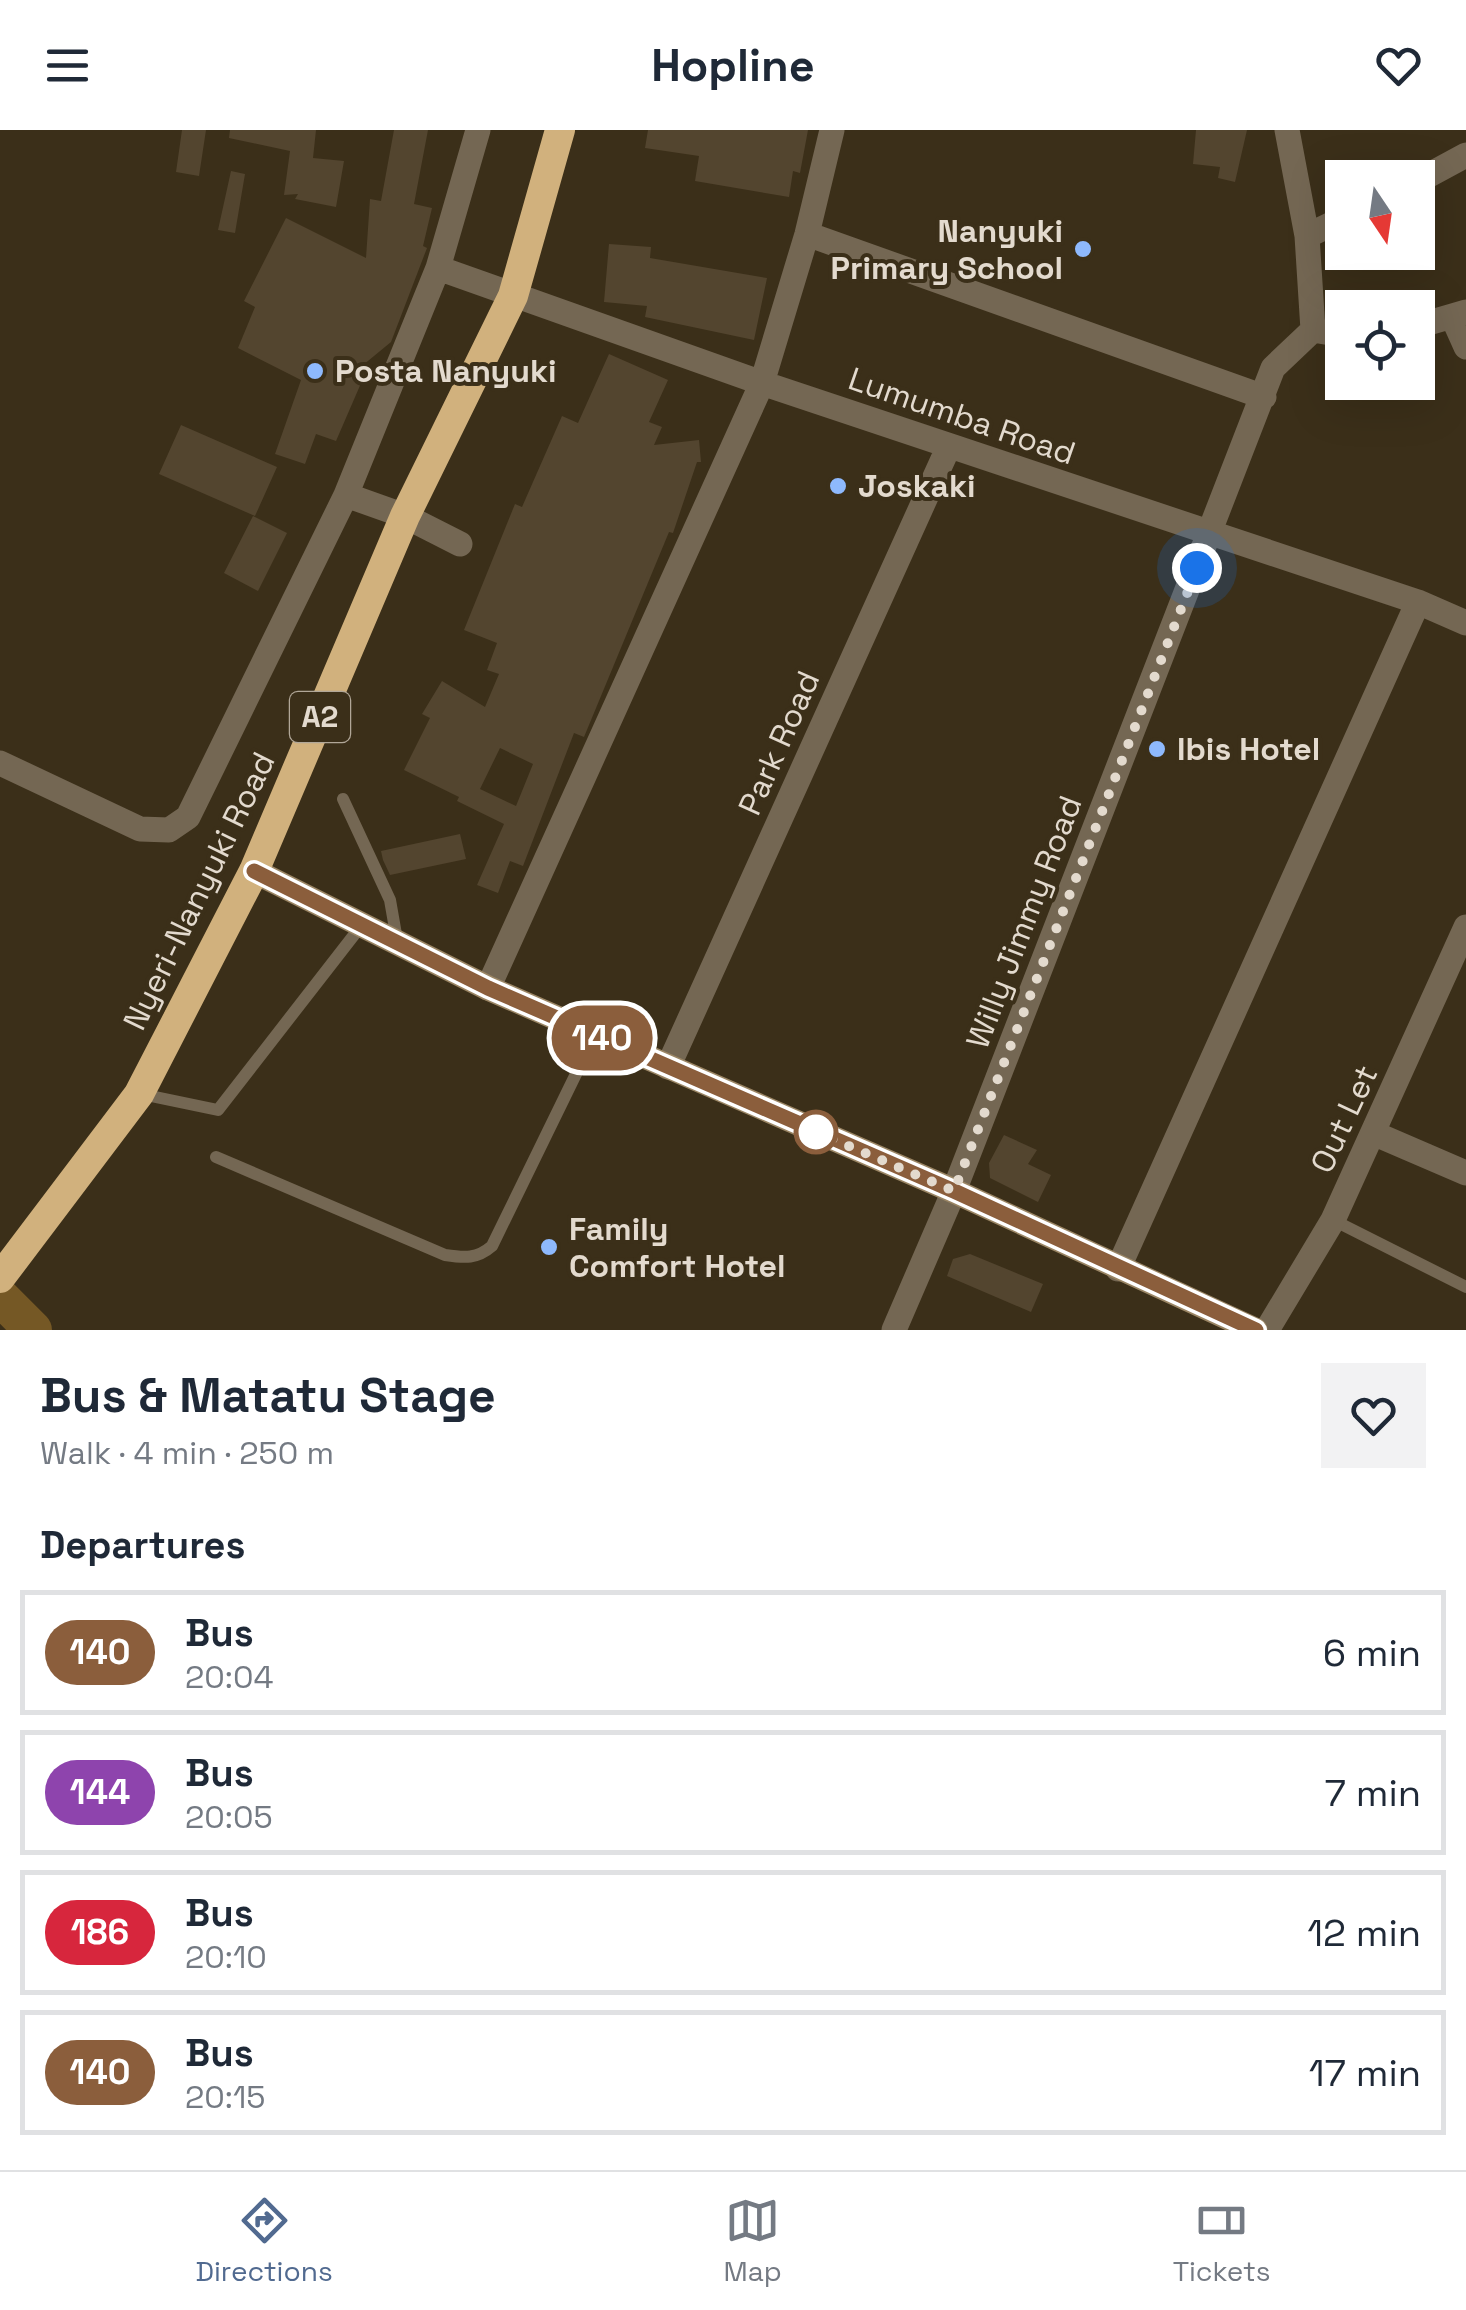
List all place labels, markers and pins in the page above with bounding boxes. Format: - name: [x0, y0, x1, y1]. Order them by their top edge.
- place label: Nanyuki Primary School: [831, 211, 1063, 288]
- marker: Nanyuki Primary School: [1072, 238, 1094, 260]
- place label: Posta Nanyuki: [335, 351, 557, 391]
- marker: Posta Nanyuki: [304, 360, 326, 382]
- place label: Joskaki: [858, 466, 975, 506]
- marker: Joskaki: [827, 475, 849, 497]
- place label: Ibis Hotel: [1177, 729, 1320, 769]
- marker: Ibis Hotel: [1146, 738, 1168, 760]
- unlabelled marker: [795, 1111, 837, 1153]
- place label: Family Comfort Hotel: [569, 1209, 786, 1286]
- marker: Family Comfort Hotel: [538, 1236, 560, 1258]

